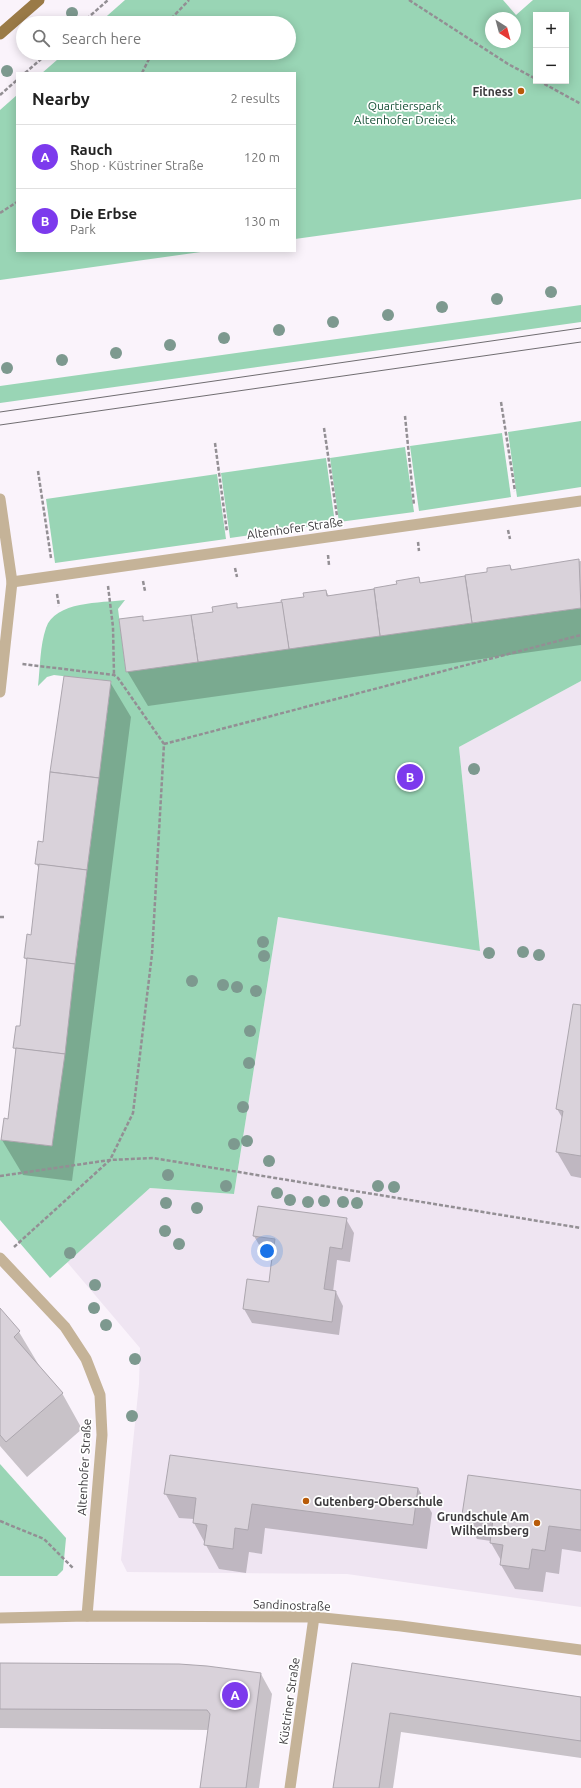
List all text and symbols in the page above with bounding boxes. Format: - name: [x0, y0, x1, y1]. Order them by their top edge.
- north arrow: [485, 12, 521, 48]
- map controls: [533, 12, 569, 84]
- button: +: [533, 12, 569, 48]
- search box: [16, 16, 296, 60]
- icon: search: [30, 27, 52, 49]
- text: Search here: [62, 30, 141, 47]
- button: −: [533, 48, 569, 84]
- place label: Fitness: [472, 85, 513, 98]
- marker: Fitness: [516, 86, 526, 96]
- text: Nearby: [32, 89, 90, 108]
- text: 2 results: [230, 91, 280, 105]
- park label: Quartierspark Altenhofer Dreieck: [354, 99, 456, 126]
- text: Rauch: [70, 141, 113, 158]
- text: A: [40, 150, 50, 164]
- text: 120 m: [244, 150, 280, 164]
- text: Shop · Küstriner Straße: [70, 158, 204, 172]
- text: Die Erbse: [70, 205, 137, 222]
- text: B: [41, 214, 49, 228]
- text: 130 m: [244, 214, 280, 228]
- text: Park: [70, 222, 96, 236]
- street label: Altenhofer Straße: [246, 515, 344, 541]
- pin: B: [397, 762, 423, 792]
- your location: [257, 1241, 277, 1261]
- street label: Altenhofer Straße: [75, 1418, 93, 1516]
- place label: Gutenberg-Oberschule: [314, 1495, 443, 1508]
- marker: Gutenberg-Oberschule: [301, 1496, 311, 1506]
- place label: Grundschule Am Wilhelmsberg: [437, 1510, 529, 1537]
- marker: Grundschule Am Wilhelmsberg: [532, 1518, 542, 1528]
- street label: Sandinostraße: [253, 1597, 331, 1613]
- street label: Küstriner Straße: [276, 1657, 302, 1745]
- pin: A: [222, 1680, 248, 1710]

